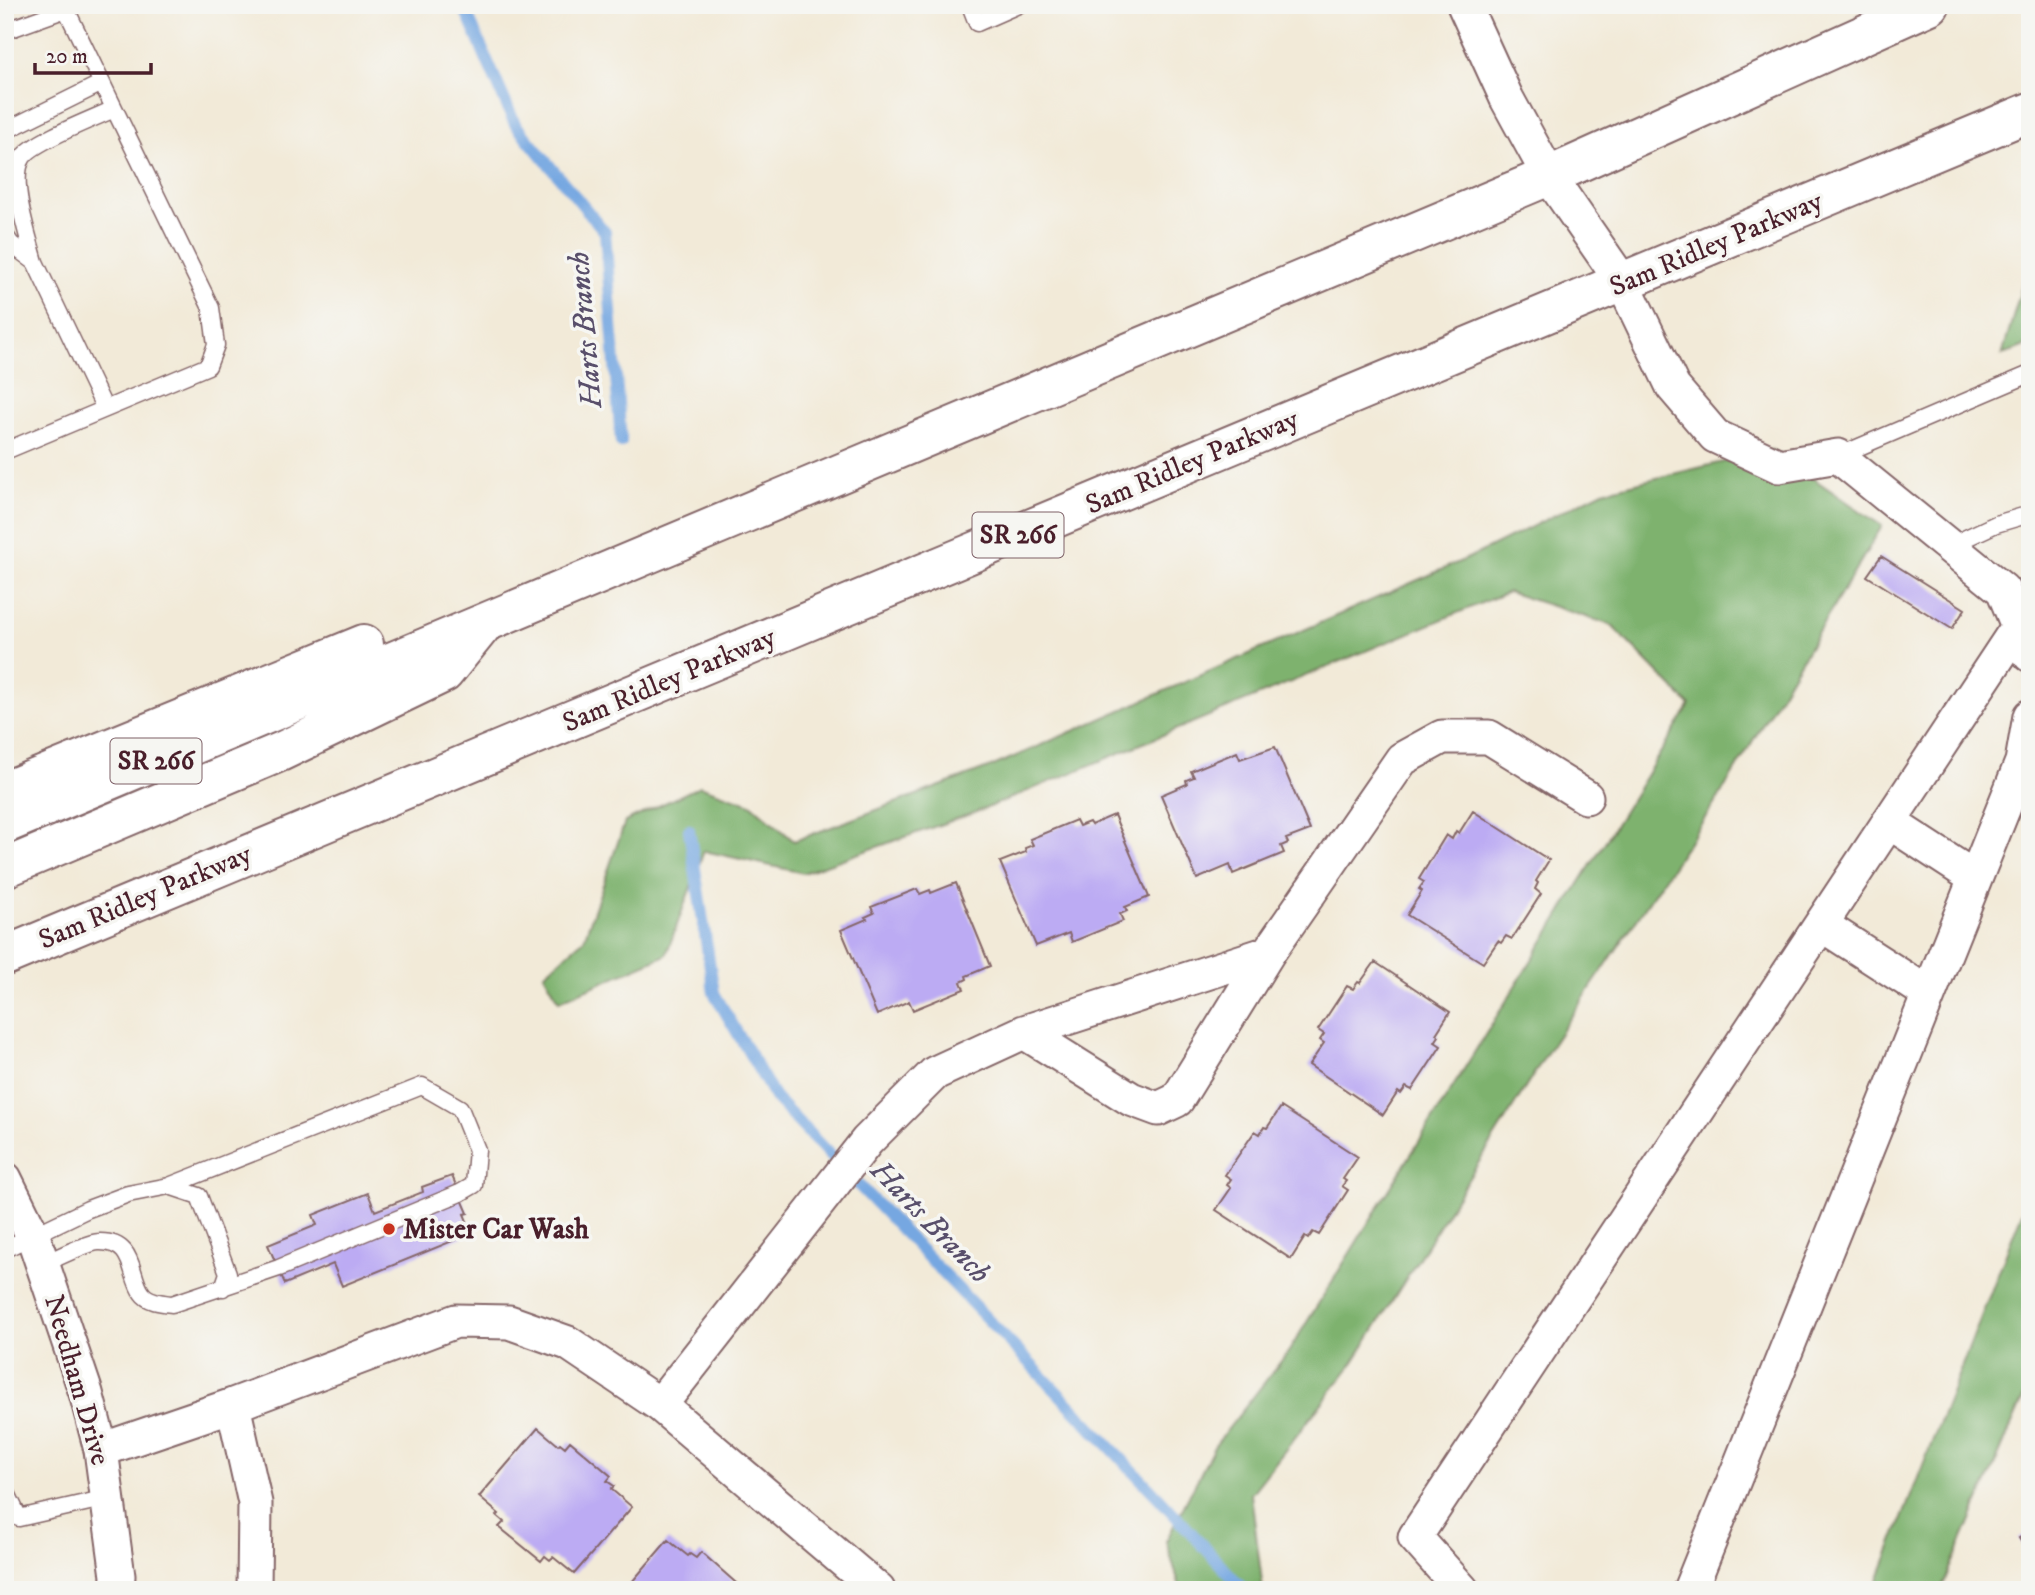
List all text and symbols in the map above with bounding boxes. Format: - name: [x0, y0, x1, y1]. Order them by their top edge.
- scale bar: [35, 32, 150, 76]
- text: 20 m: [46, 44, 88, 70]
- street label: Sam Ridley Parkway: [1604, 183, 1828, 305]
- water label: Harts Branch: [561, 250, 611, 411]
- street label: Sam Ridley Parkway: [1080, 401, 1304, 523]
- road number: SR 266: [972, 512, 1064, 558]
- street label: Sam Ridley Parkway: [557, 619, 781, 741]
- road number: SR 266: [110, 738, 202, 783]
- street label: Sam Ridley Parkway: [33, 836, 257, 958]
- water label: Harts Branch: [861, 1152, 998, 1291]
- place label: Mister Car Wash: [403, 1212, 589, 1247]
- marker: Mister Car Wash: [381, 1221, 397, 1237]
- street label: Needham Drive: [36, 1291, 118, 1469]

